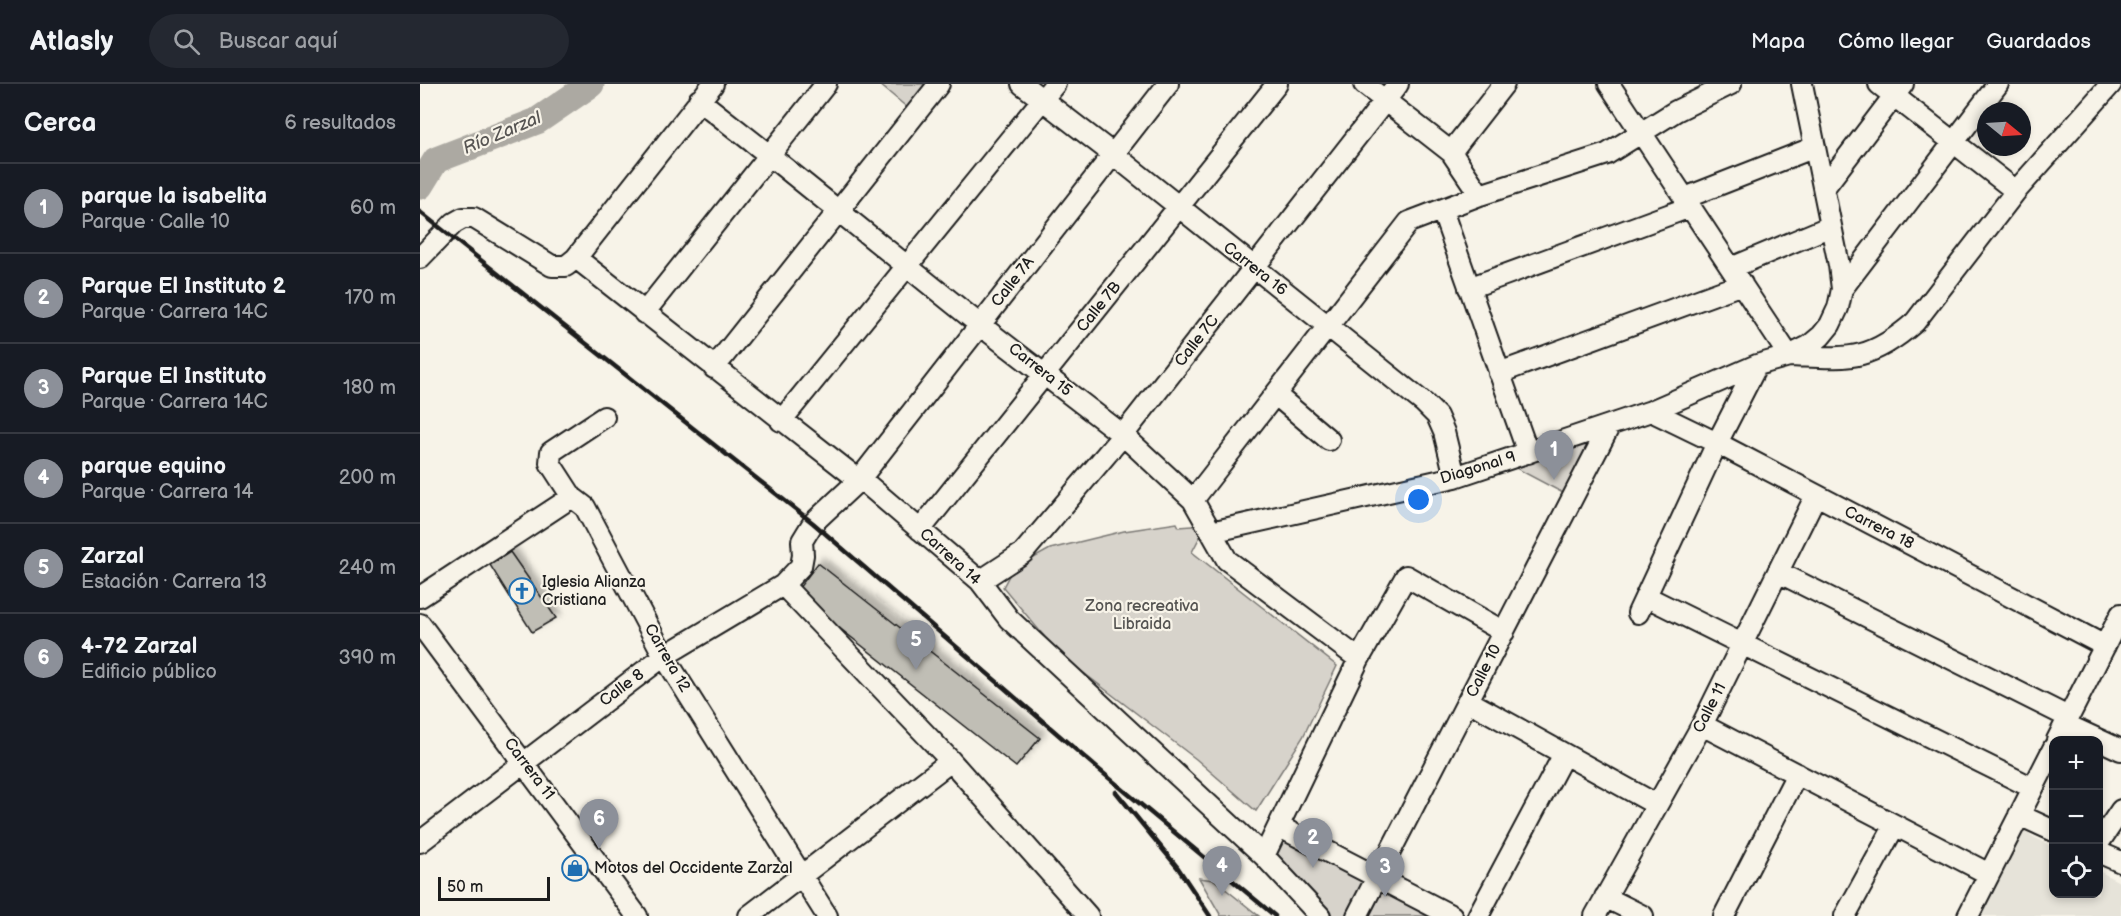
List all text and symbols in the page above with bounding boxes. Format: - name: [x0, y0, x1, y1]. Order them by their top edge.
- search box: [149, 14, 569, 68]
- text: Atlasly: [30, 25, 113, 58]
- icon: search: [170, 25, 203, 58]
- text: Buscar aquí: [218, 28, 337, 55]
- text: Mapa: [1751, 29, 1805, 54]
- text: Cómo llegar: [1838, 29, 1953, 54]
- text: Guardados: [1986, 29, 2091, 54]
- north arrow: [1977, 102, 2031, 156]
- water label: Río Zarzal: [460, 107, 545, 159]
- text: Cerca: [24, 108, 96, 139]
- text: 6 resultados: [285, 111, 396, 135]
- text: parque la isabelita: [81, 183, 267, 210]
- text: 1: [39, 196, 48, 220]
- text: 60 m: [350, 196, 396, 220]
- text: Parque · Calle 10: [81, 210, 230, 234]
- street label: Carrera 16: [1219, 238, 1291, 300]
- street label: Calle 7A: [988, 253, 1039, 311]
- text: Parque El Instituto 2: [81, 273, 286, 300]
- street label: Calle 7B: [1073, 278, 1125, 336]
- text: 2: [38, 286, 49, 310]
- text: 170 m: [345, 286, 396, 310]
- text: Parque · Carrera 14C: [81, 300, 268, 324]
- street label: Calle 7C: [1171, 311, 1223, 371]
- street label: Carrera 15: [1004, 339, 1076, 401]
- text: Parque El Instituto: [81, 363, 267, 390]
- text: 3: [38, 376, 49, 400]
- text: 180 m: [343, 376, 396, 400]
- text: Parque · Carrera 14C: [81, 390, 268, 414]
- pin: 1: [1534, 430, 1574, 480]
- street label: Diagonal 9: [1438, 448, 1518, 488]
- text: parque equino: [81, 453, 226, 480]
- text: 4: [38, 466, 49, 490]
- text: 200 m: [339, 466, 396, 490]
- text: Parque · Carrera 14: [81, 480, 254, 504]
- your location: [1404, 485, 1433, 514]
- street label: Carrera 18: [1841, 502, 1917, 554]
- street label: Carrera 14: [915, 525, 985, 590]
- text: Zarzal: [81, 543, 144, 570]
- text: 5: [38, 556, 49, 580]
- text: 240 m: [339, 556, 396, 580]
- text: Estación · Carrera 13: [81, 570, 267, 594]
- place label: Iglesia Alianza Cristiana: [542, 573, 646, 610]
- church icon: Iglesia Alianza Cristiana: [507, 576, 537, 606]
- park label: Zona recreativa Libraida: [1084, 597, 1199, 634]
- pin: 5: [896, 620, 936, 670]
- street label: Carrera 12: [640, 621, 694, 696]
- text: 4-72 Zarzal: [81, 633, 197, 660]
- street label: Calle 10: [1463, 641, 1505, 701]
- text: 6: [37, 646, 50, 670]
- text: 390 m: [338, 646, 396, 670]
- text: Edificio público: [81, 660, 217, 684]
- street label: Calle 8: [596, 665, 648, 711]
- street label: Calle 11: [1689, 680, 1731, 736]
- street label: Carrera 11: [500, 734, 558, 804]
- map controls: [2049, 736, 2103, 898]
- button: +: [2049, 736, 2103, 790]
- button: −: [2049, 790, 2103, 844]
- pin: 6: [580, 800, 618, 849]
- pin: 2: [1294, 818, 1332, 868]
- button: locate: [2049, 844, 2103, 898]
- pin: 4: [1202, 846, 1242, 896]
- pin: 3: [1366, 848, 1404, 897]
- shop icon: Motos del Occidente Zarzal: [560, 853, 590, 883]
- place label: Motos del Occidente Zarzal: [594, 859, 793, 878]
- scale bar: [438, 874, 550, 902]
- text: 50 m: [447, 878, 483, 897]

